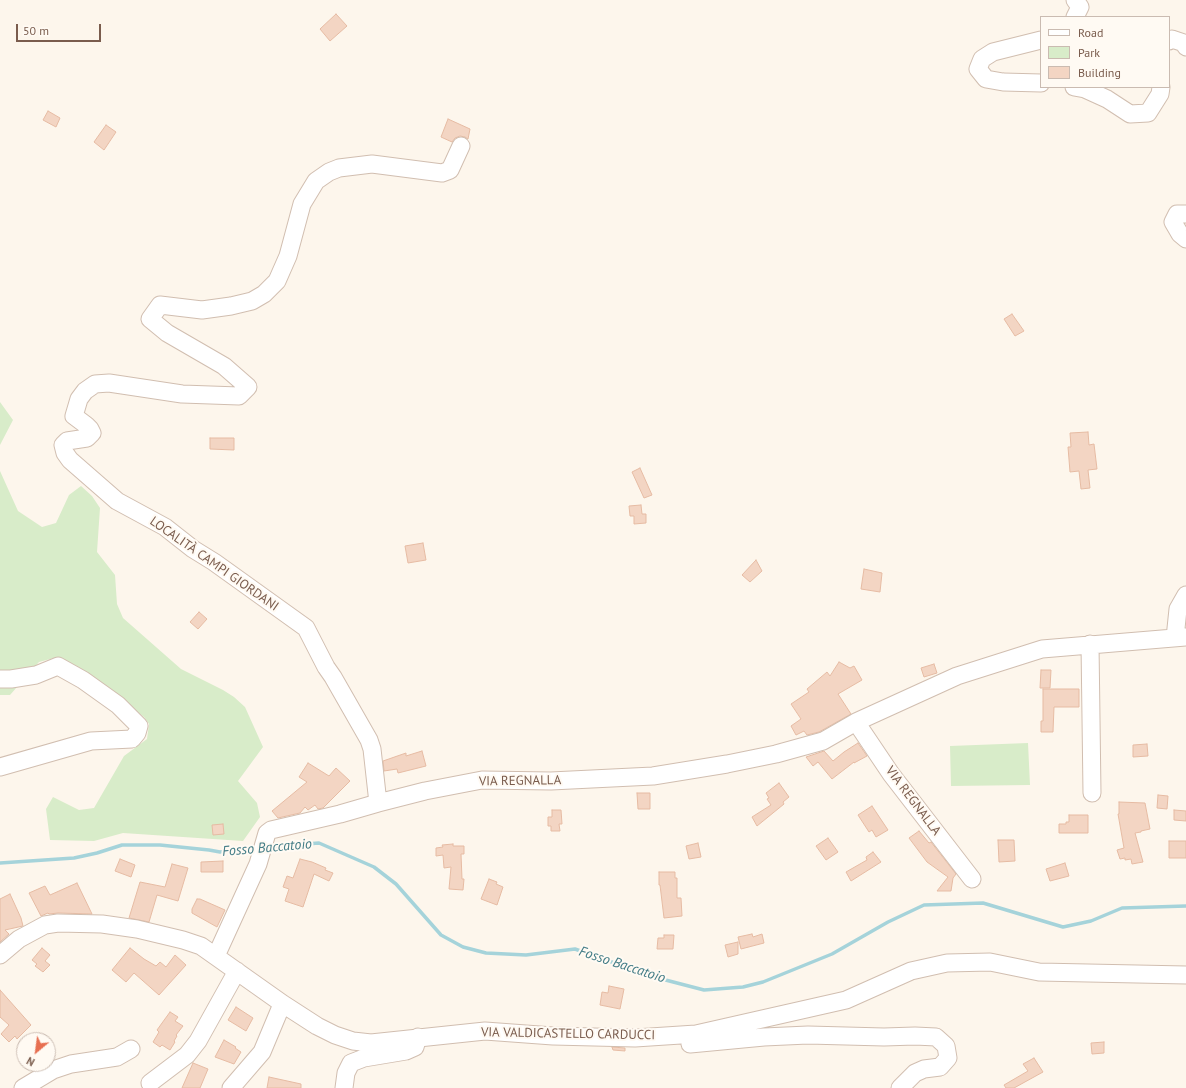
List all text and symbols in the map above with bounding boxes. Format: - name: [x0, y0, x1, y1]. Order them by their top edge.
- scale bar: [18, 16, 103, 42]
- legend: [1040, 16, 1170, 88]
- text: 50 m: [23, 23, 49, 38]
- text: Road: [1078, 25, 1103, 40]
- text: Park: [1078, 45, 1100, 60]
- text: Building: [1078, 65, 1121, 80]
- street label: LOCALITÀ CAMPI GIORDANI: [147, 514, 281, 614]
- street label: VIA REGNALLA: [882, 763, 944, 839]
- street label: VIA REGNALLA: [479, 772, 561, 790]
- water label: Fosso Baccatoio: [221, 836, 313, 860]
- water label: Fosso Baccatoio: [577, 943, 667, 987]
- street label: VIA VALDICASTELLO CARDUCCI: [481, 1025, 655, 1043]
- north arrow: [16, 1032, 56, 1072]
- text: N: [24, 1054, 37, 1070]

